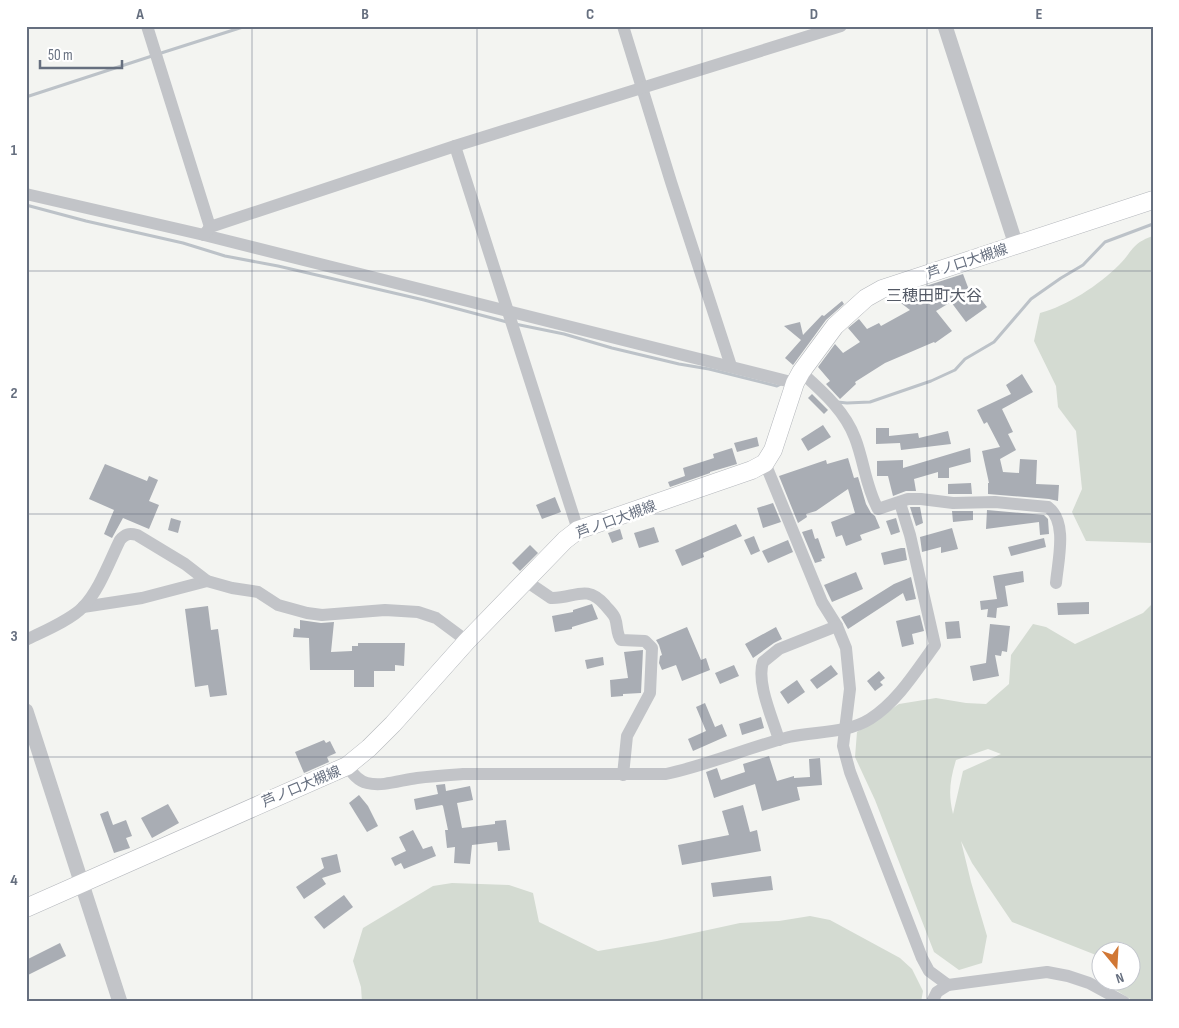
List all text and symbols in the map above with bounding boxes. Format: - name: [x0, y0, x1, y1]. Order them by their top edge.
- text: A: [135, 5, 144, 24]
- text: B: [361, 5, 369, 24]
- text: C: [586, 5, 594, 24]
- text: D: [810, 5, 818, 24]
- text: E: [1036, 5, 1043, 24]
- scale bar: [40, 38, 122, 70]
- text: 50 m: [48, 46, 73, 65]
- text: 1: [11, 141, 18, 160]
- street label: 芦ノ口大槻線: [925, 240, 1010, 283]
- district label: 三穂田町大谷: [886, 287, 982, 306]
- text: 2: [10, 384, 18, 403]
- street label: 芦ノ口大槻線: [574, 497, 659, 542]
- text: 3: [10, 627, 18, 646]
- street label: 芦ノ口大槻線: [259, 762, 343, 811]
- text: 4: [10, 871, 18, 890]
- north arrow: [1092, 940, 1142, 990]
- text: N: [1114, 969, 1126, 987]

